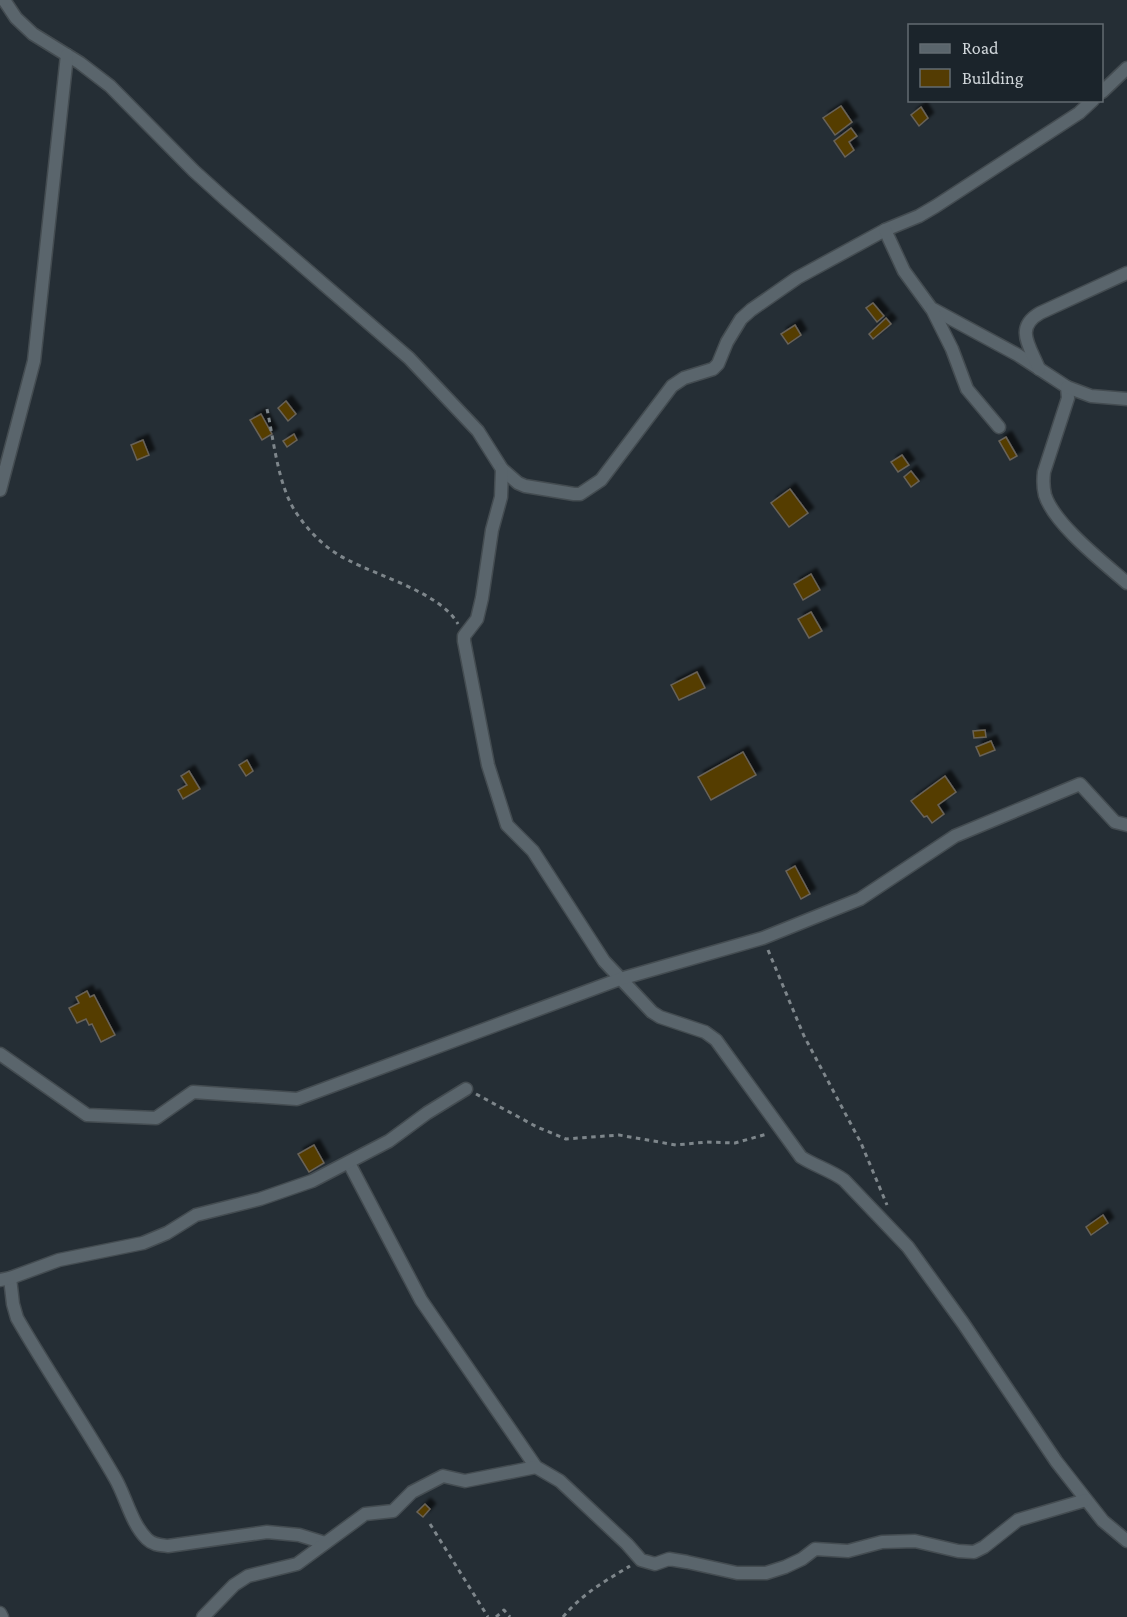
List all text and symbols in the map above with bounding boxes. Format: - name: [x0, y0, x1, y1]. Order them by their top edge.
- legend: [908, 24, 1103, 102]
- text: Road: [962, 38, 999, 58]
- text: Building: [962, 68, 1024, 88]

